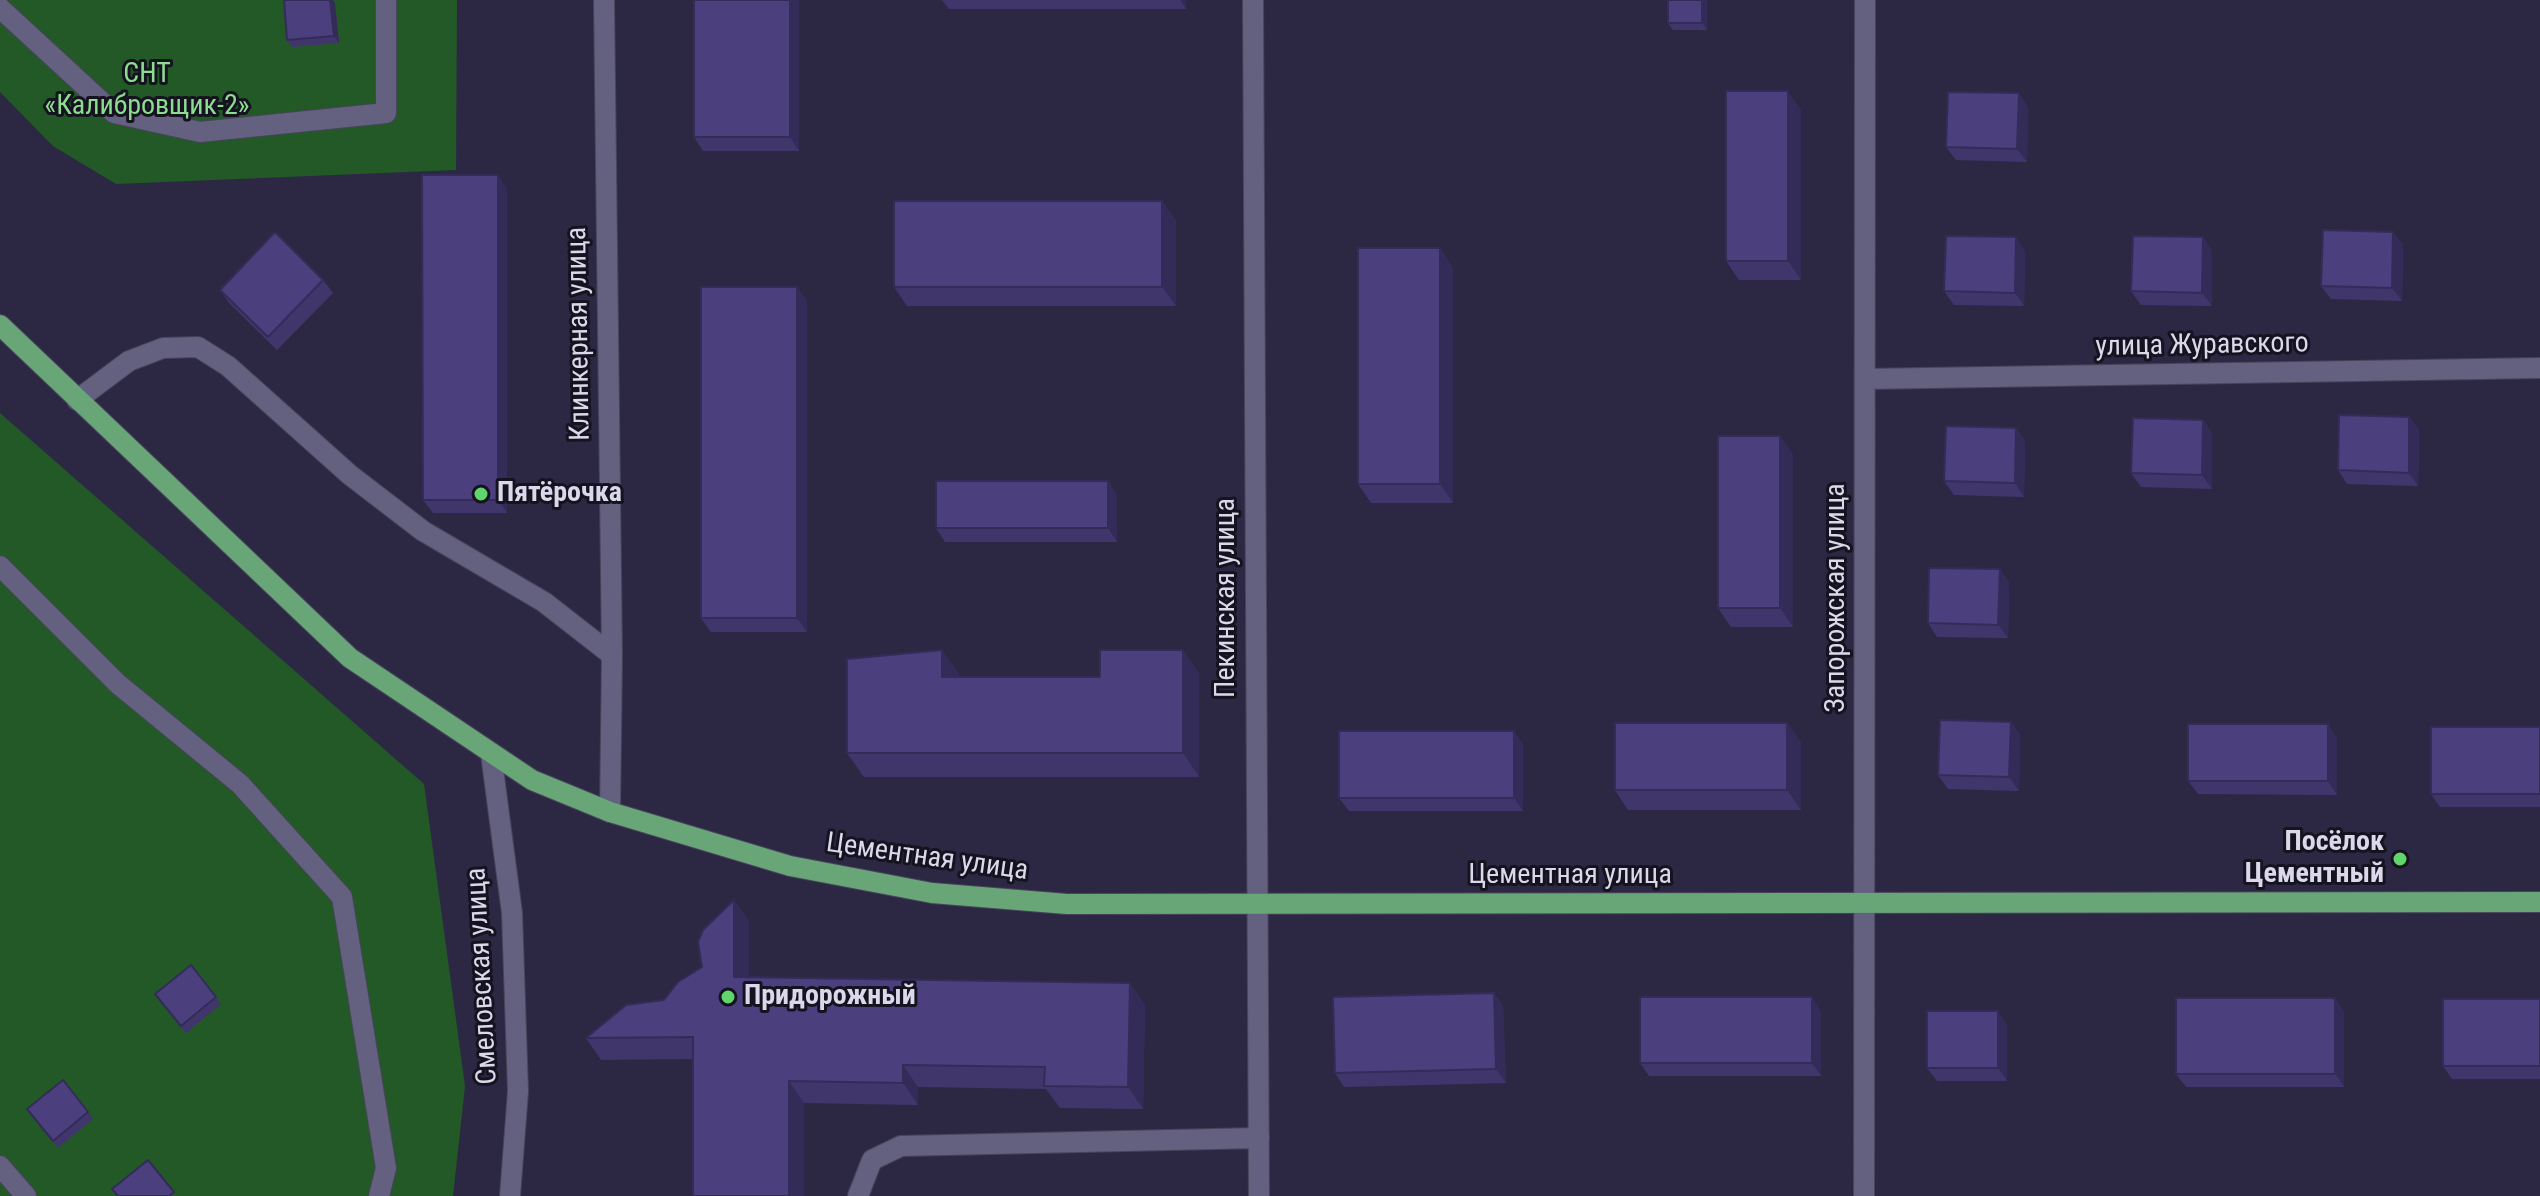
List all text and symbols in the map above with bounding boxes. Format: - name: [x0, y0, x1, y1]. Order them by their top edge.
- park label: СНТ «Калибровщик-2»: [44, 58, 250, 124]
- street label: Клинкерная улица: [561, 227, 599, 441]
- street label: улица Журавского: [2095, 327, 2309, 365]
- place label: Пятёрочка: [497, 477, 622, 511]
- street label: Запорожская улица: [1820, 483, 1854, 713]
- marker: Пятёрочка: [472, 485, 490, 503]
- street label: Пекинская улица: [1210, 498, 1244, 698]
- place label: Посёлок Цементный: [2245, 826, 2384, 892]
- street label: Цементная улица: [824, 827, 1030, 889]
- marker: Посёлок Цементный: [2391, 850, 2409, 868]
- street label: Цементная улица: [1468, 859, 1672, 893]
- street label: Смеловская улица: [461, 867, 505, 1085]
- place label: Придорожный: [744, 980, 916, 1014]
- marker: Придорожный: [719, 988, 737, 1006]

